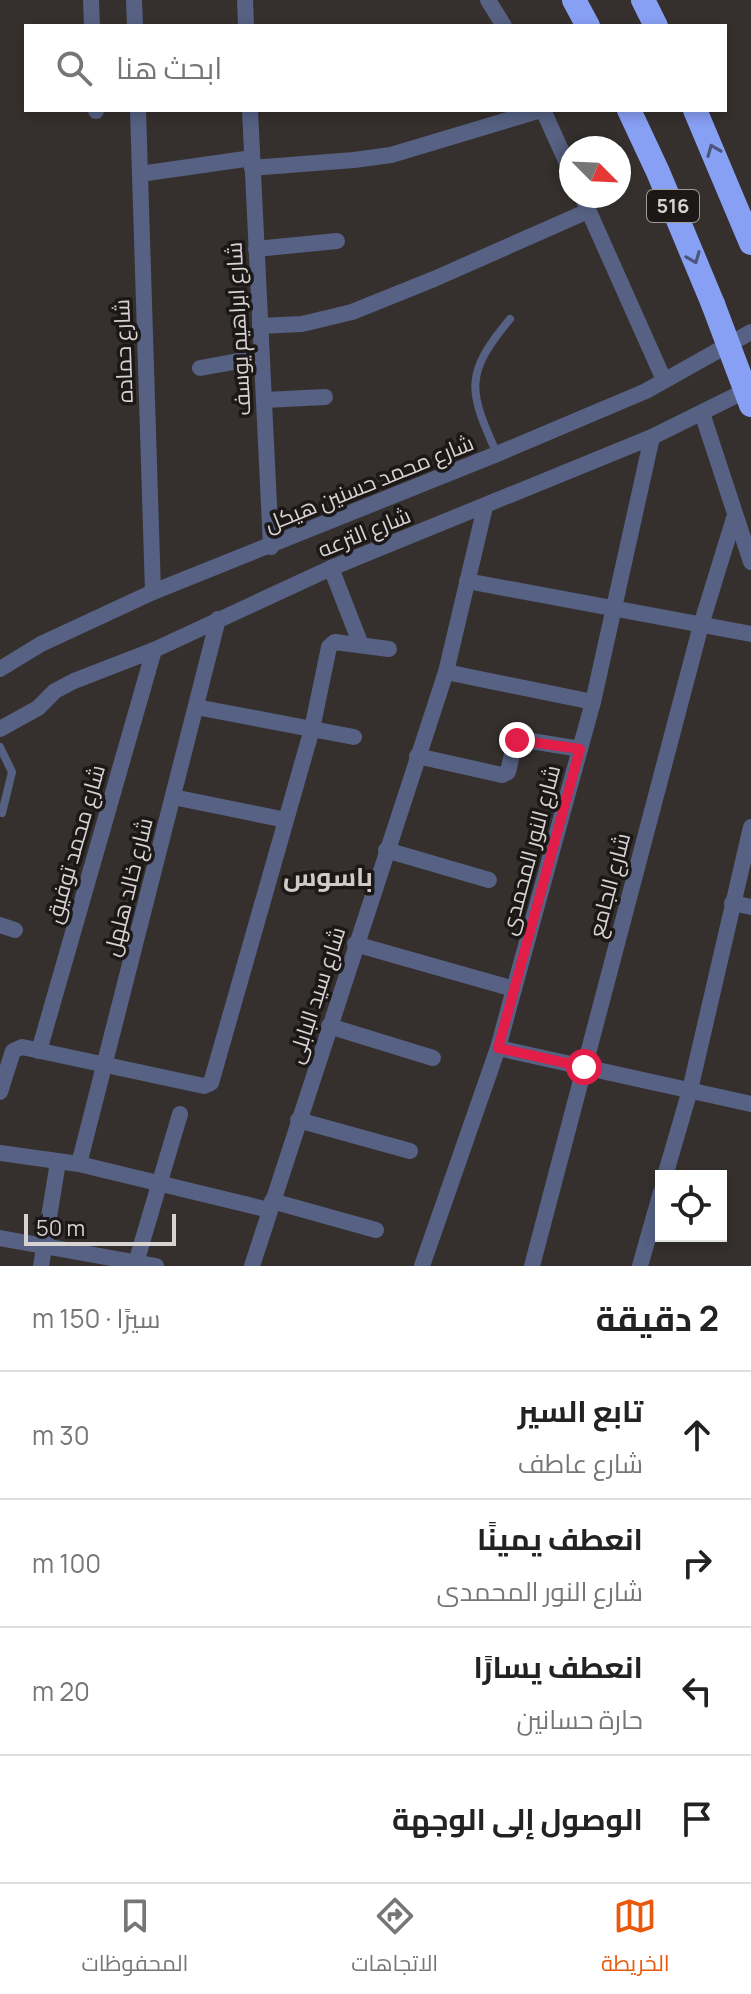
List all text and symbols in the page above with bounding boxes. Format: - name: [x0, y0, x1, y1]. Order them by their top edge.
- search box: [24, 24, 727, 112]
- icon: search: [52, 46, 96, 90]
- text: ابحث هنا: [116, 47, 222, 88]
- north arrow: [559, 136, 631, 208]
- one-way arrow: [707, 144, 723, 158]
- road number: 516: [647, 190, 699, 222]
- street label: شارع ابراهيم يوسف: [218, 241, 259, 417]
- one-way arrow: [684, 250, 701, 264]
- street label: شارع حماده: [106, 298, 140, 404]
- street label: شارع محمد حسنين هيكل: [260, 427, 478, 539]
- street label: شارع الترعه: [313, 500, 415, 564]
- route end: [499, 722, 535, 758]
- street label: شارع محمد توفيق: [38, 761, 112, 927]
- street label: شارع النور المحمدى: [493, 762, 567, 938]
- street label: شارع خالد هلهل: [96, 814, 160, 960]
- street label: شارع الجامع: [581, 830, 637, 940]
- district label: باسوس: [283, 858, 373, 894]
- street label: شارع سيد البابلى: [280, 923, 352, 1067]
- route start: [566, 1049, 602, 1085]
- map controls: [655, 1170, 727, 1242]
- button: locate: [655, 1170, 727, 1242]
- scale bar: [24, 1210, 176, 1246]
- text: 50 m: [36, 1213, 85, 1243]
- text: 2 دقيقة: [596, 1295, 719, 1341]
- text: سيرًا · 150 m: [32, 1300, 161, 1336]
- text: تابع السير: [518, 1390, 643, 1431]
- icon: ahead: [675, 1413, 719, 1457]
- text: 30 m: [32, 1417, 90, 1453]
- text: شارع عاطف: [518, 1445, 643, 1481]
- text: انعطف يمينًا: [477, 1518, 643, 1559]
- icon: right: [675, 1541, 719, 1585]
- text: 100 m: [32, 1545, 101, 1581]
- text: شارع النور المحمدى: [436, 1573, 643, 1609]
- text: انعطف يسارًا: [473, 1646, 643, 1687]
- icon: left: [675, 1669, 719, 1713]
- text: 20 m: [32, 1673, 90, 1709]
- text: حارة حسانين: [516, 1701, 643, 1737]
- icon: arrive: [675, 1797, 719, 1841]
- text: الوصول إلى الوجهة: [392, 1798, 643, 1839]
- tab: المحفوظات: [81, 1894, 188, 1984]
- tab: الاتجاهات: [351, 1894, 438, 1984]
- tab: الخريطة: [601, 1894, 670, 1984]

